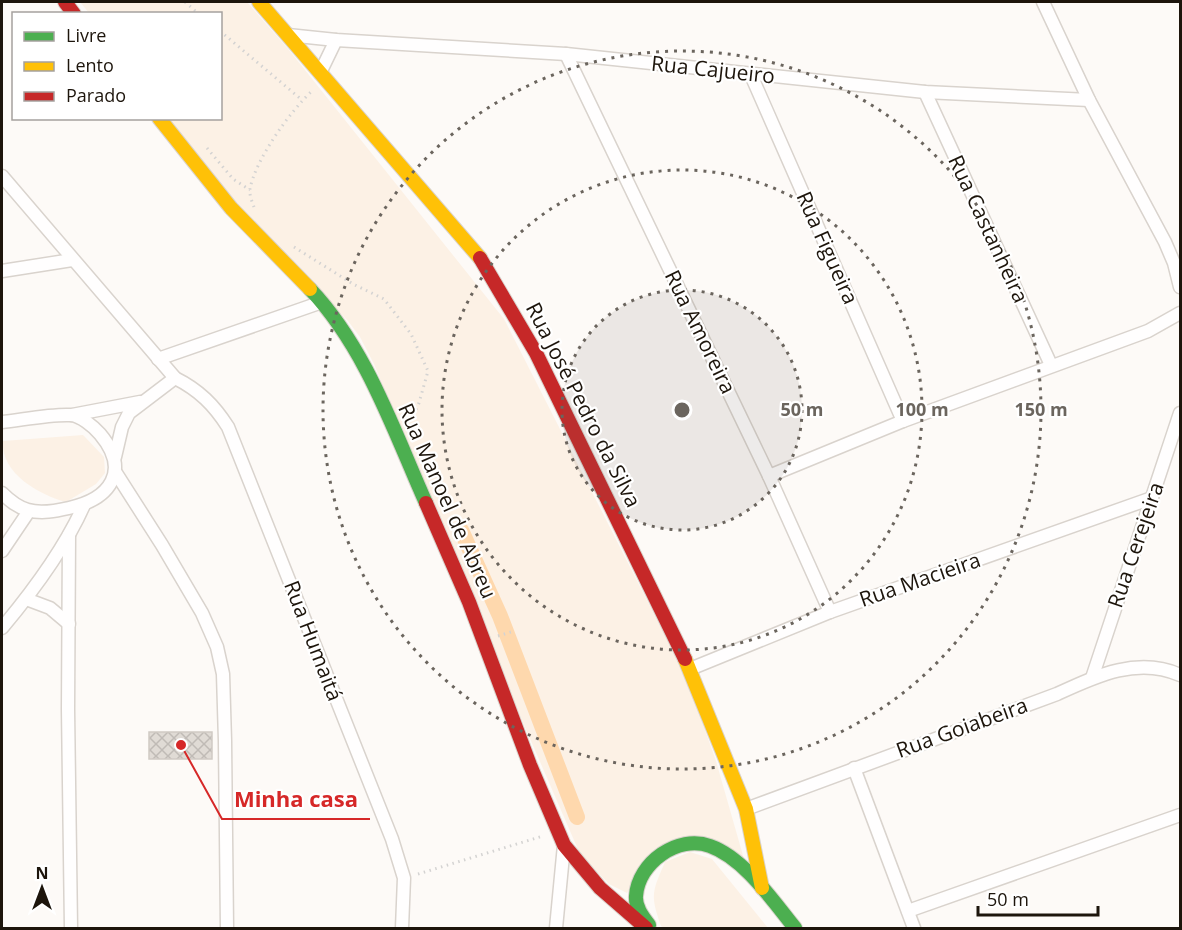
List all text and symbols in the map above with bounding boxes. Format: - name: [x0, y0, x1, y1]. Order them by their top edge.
- legend: [12, 12, 222, 120]
- text: Livre: [66, 23, 106, 47]
- street label: Rua Cajueiro: [650, 49, 776, 89]
- text: Lento: [66, 53, 114, 77]
- text: Parado: [66, 83, 126, 107]
- street label: Rua Castanheira: [942, 150, 1035, 307]
- street label: Rua Figueira: [791, 187, 865, 308]
- street label: Rua Amoreira: [659, 265, 743, 398]
- street label: Rua José Pedro da Silva: [520, 297, 648, 512]
- text: 50 m: [781, 397, 823, 421]
- text: 100 m: [895, 397, 949, 421]
- text: 150 m: [1014, 397, 1068, 421]
- street label: Rua Manoel de Abreu: [392, 398, 504, 603]
- centre of rings: [672, 400, 692, 420]
- street label: Rua Cerejeira: [1100, 478, 1170, 611]
- street label: Rua Macieira: [855, 545, 984, 613]
- street label: Rua Humaitá: [278, 576, 350, 705]
- street label: Rua Goiabeira: [892, 690, 1031, 764]
- callout: Minha casa: [222, 779, 370, 819]
- text: Minha casa: [234, 783, 358, 813]
- north arrow: [12, 858, 72, 918]
- text: N: [35, 862, 49, 884]
- scale bar: [978, 879, 1098, 917]
- text: 50 m: [987, 887, 1029, 911]

